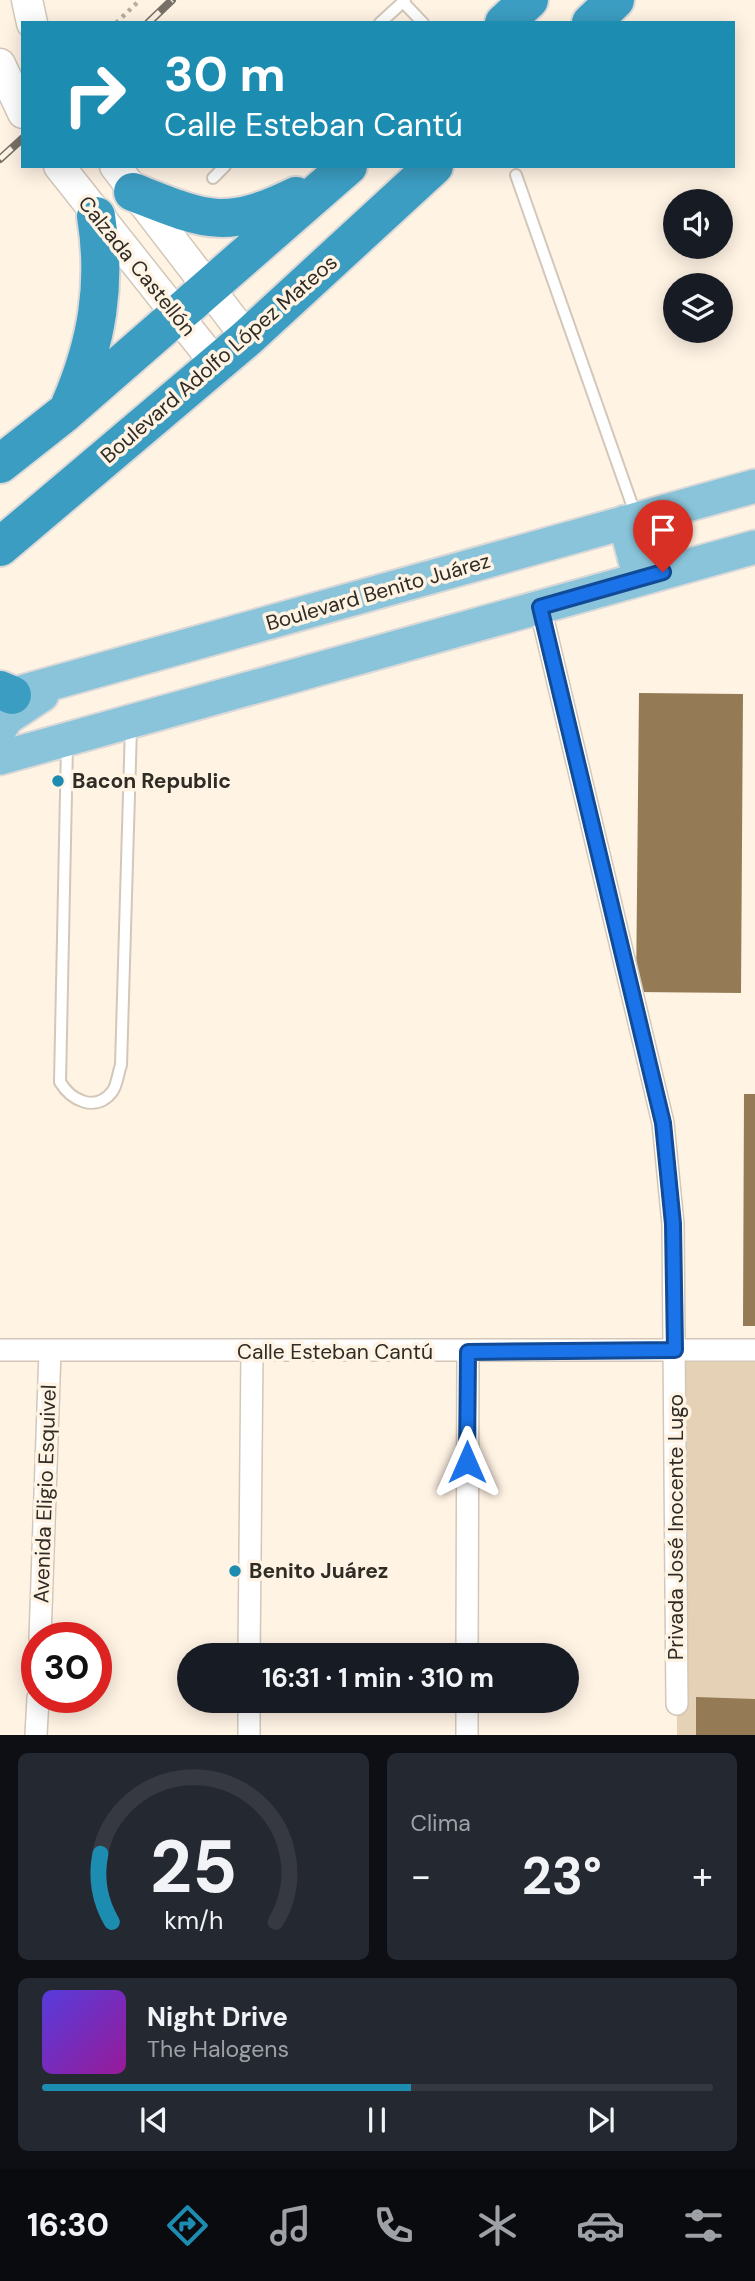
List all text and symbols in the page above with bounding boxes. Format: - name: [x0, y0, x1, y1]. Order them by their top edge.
- text: 30 m: [164, 42, 286, 106]
- icon: right: [49, 49, 140, 140]
- text: Calle Esteban Cantú: [164, 104, 463, 146]
- map controls: [663, 189, 733, 343]
- button: sound: [663, 189, 733, 259]
- street label: Calzada Castellón: [72, 190, 202, 342]
- street label: Boulevard Adolfo López Mateos: [95, 248, 343, 470]
- button: layers: [663, 273, 733, 343]
- pin: [633, 500, 693, 572]
- icon: arrive: [644, 511, 682, 549]
- street label: Boulevard Benito Juárez: [263, 547, 493, 637]
- place label: Bacon Republic: [72, 767, 231, 795]
- marker: Bacon Republic: [50, 773, 66, 789]
- street label: Calle Esteban Cantú: [237, 1338, 433, 1366]
- street label: Avenida Eligio Esquivel: [27, 1384, 63, 1604]
- street label: Privada José Inocente Lugo: [662, 1394, 690, 1660]
- position arrow: [430, 1425, 504, 1499]
- place label: Benito Juárez: [249, 1557, 388, 1585]
- marker: Benito Juárez: [227, 1563, 243, 1579]
- speed limit sign: 30: [21, 1622, 112, 1713]
- text: 16:31 · 1 min · 310 m: [262, 1661, 494, 1695]
- text: Clima: [411, 1808, 471, 1838]
- text: 25: [150, 1821, 237, 1916]
- text: 23°: [522, 1842, 602, 1910]
- text: −: [411, 1851, 431, 1901]
- text: +: [692, 1851, 713, 1901]
- text: km/h: [164, 1904, 223, 1937]
- text: Night Drive: [147, 2000, 288, 2034]
- text: The Halogens: [147, 2034, 289, 2064]
- icon: previous: [135, 2101, 173, 2139]
- icon: pause: [358, 2101, 396, 2139]
- icon: next: [582, 2101, 620, 2139]
- icon: directions: [163, 2201, 212, 2250]
- icon: music: [266, 2201, 315, 2250]
- icon: phone: [369, 2201, 418, 2250]
- icon: climate: [473, 2201, 522, 2250]
- icon: car: [576, 2201, 625, 2250]
- icon: filters: [679, 2201, 728, 2250]
- text: 16:30: [27, 2204, 109, 2246]

